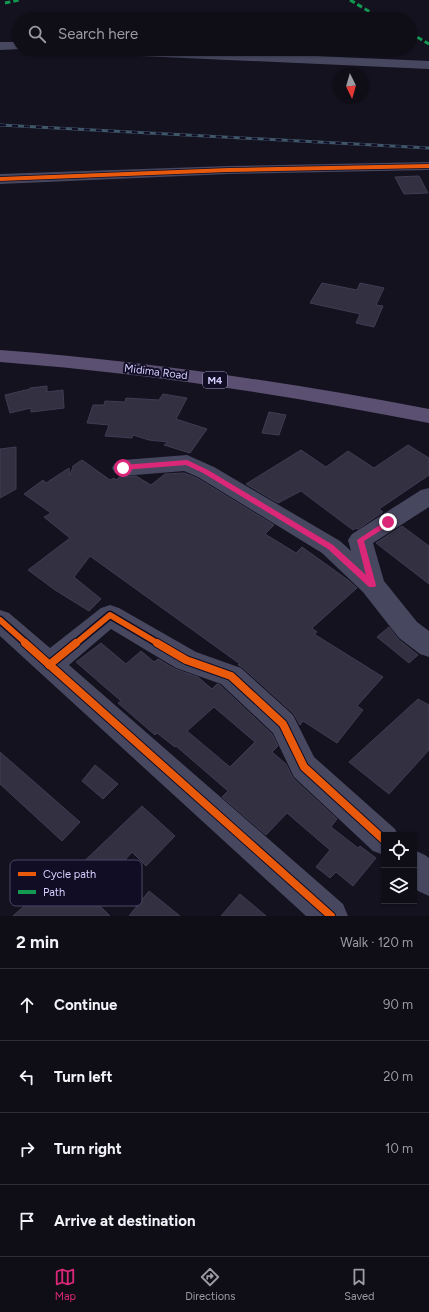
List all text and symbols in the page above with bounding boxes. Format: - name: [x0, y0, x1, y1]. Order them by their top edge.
- search box: [12, 12, 417, 56]
- icon: search: [26, 23, 48, 45]
- text: Search here: [58, 25, 138, 43]
- north arrow: [333, 68, 369, 104]
- street label: Midima Road: [124, 362, 188, 382]
- road number: M4: [203, 372, 227, 388]
- route start: [114, 459, 132, 477]
- route end: [379, 513, 397, 531]
- map controls: [381, 832, 417, 904]
- button: locate: [381, 832, 417, 868]
- legend: [10, 860, 142, 906]
- text: Cycle path: [43, 868, 96, 881]
- button: layers: [381, 868, 417, 904]
- text: Path: [43, 886, 65, 899]
- text: 2 min: [16, 932, 59, 952]
- text: Walk · 120 m: [340, 935, 413, 950]
- icon: ahead: [16, 994, 38, 1016]
- text: Continue: [54, 996, 117, 1014]
- text: 90 m: [383, 997, 413, 1012]
- icon: left: [16, 1066, 38, 1088]
- text: Turn left: [54, 1068, 112, 1086]
- text: 20 m: [383, 1069, 413, 1084]
- icon: right: [16, 1138, 38, 1160]
- text: Turn right: [54, 1140, 122, 1158]
- text: 10 m: [385, 1141, 413, 1156]
- icon: arrive: [16, 1210, 38, 1232]
- text: Arrive at destination: [54, 1212, 195, 1230]
- tab: Map: [54, 1266, 76, 1303]
- tab: Directions: [185, 1266, 235, 1303]
- tab: Saved: [344, 1266, 375, 1303]

